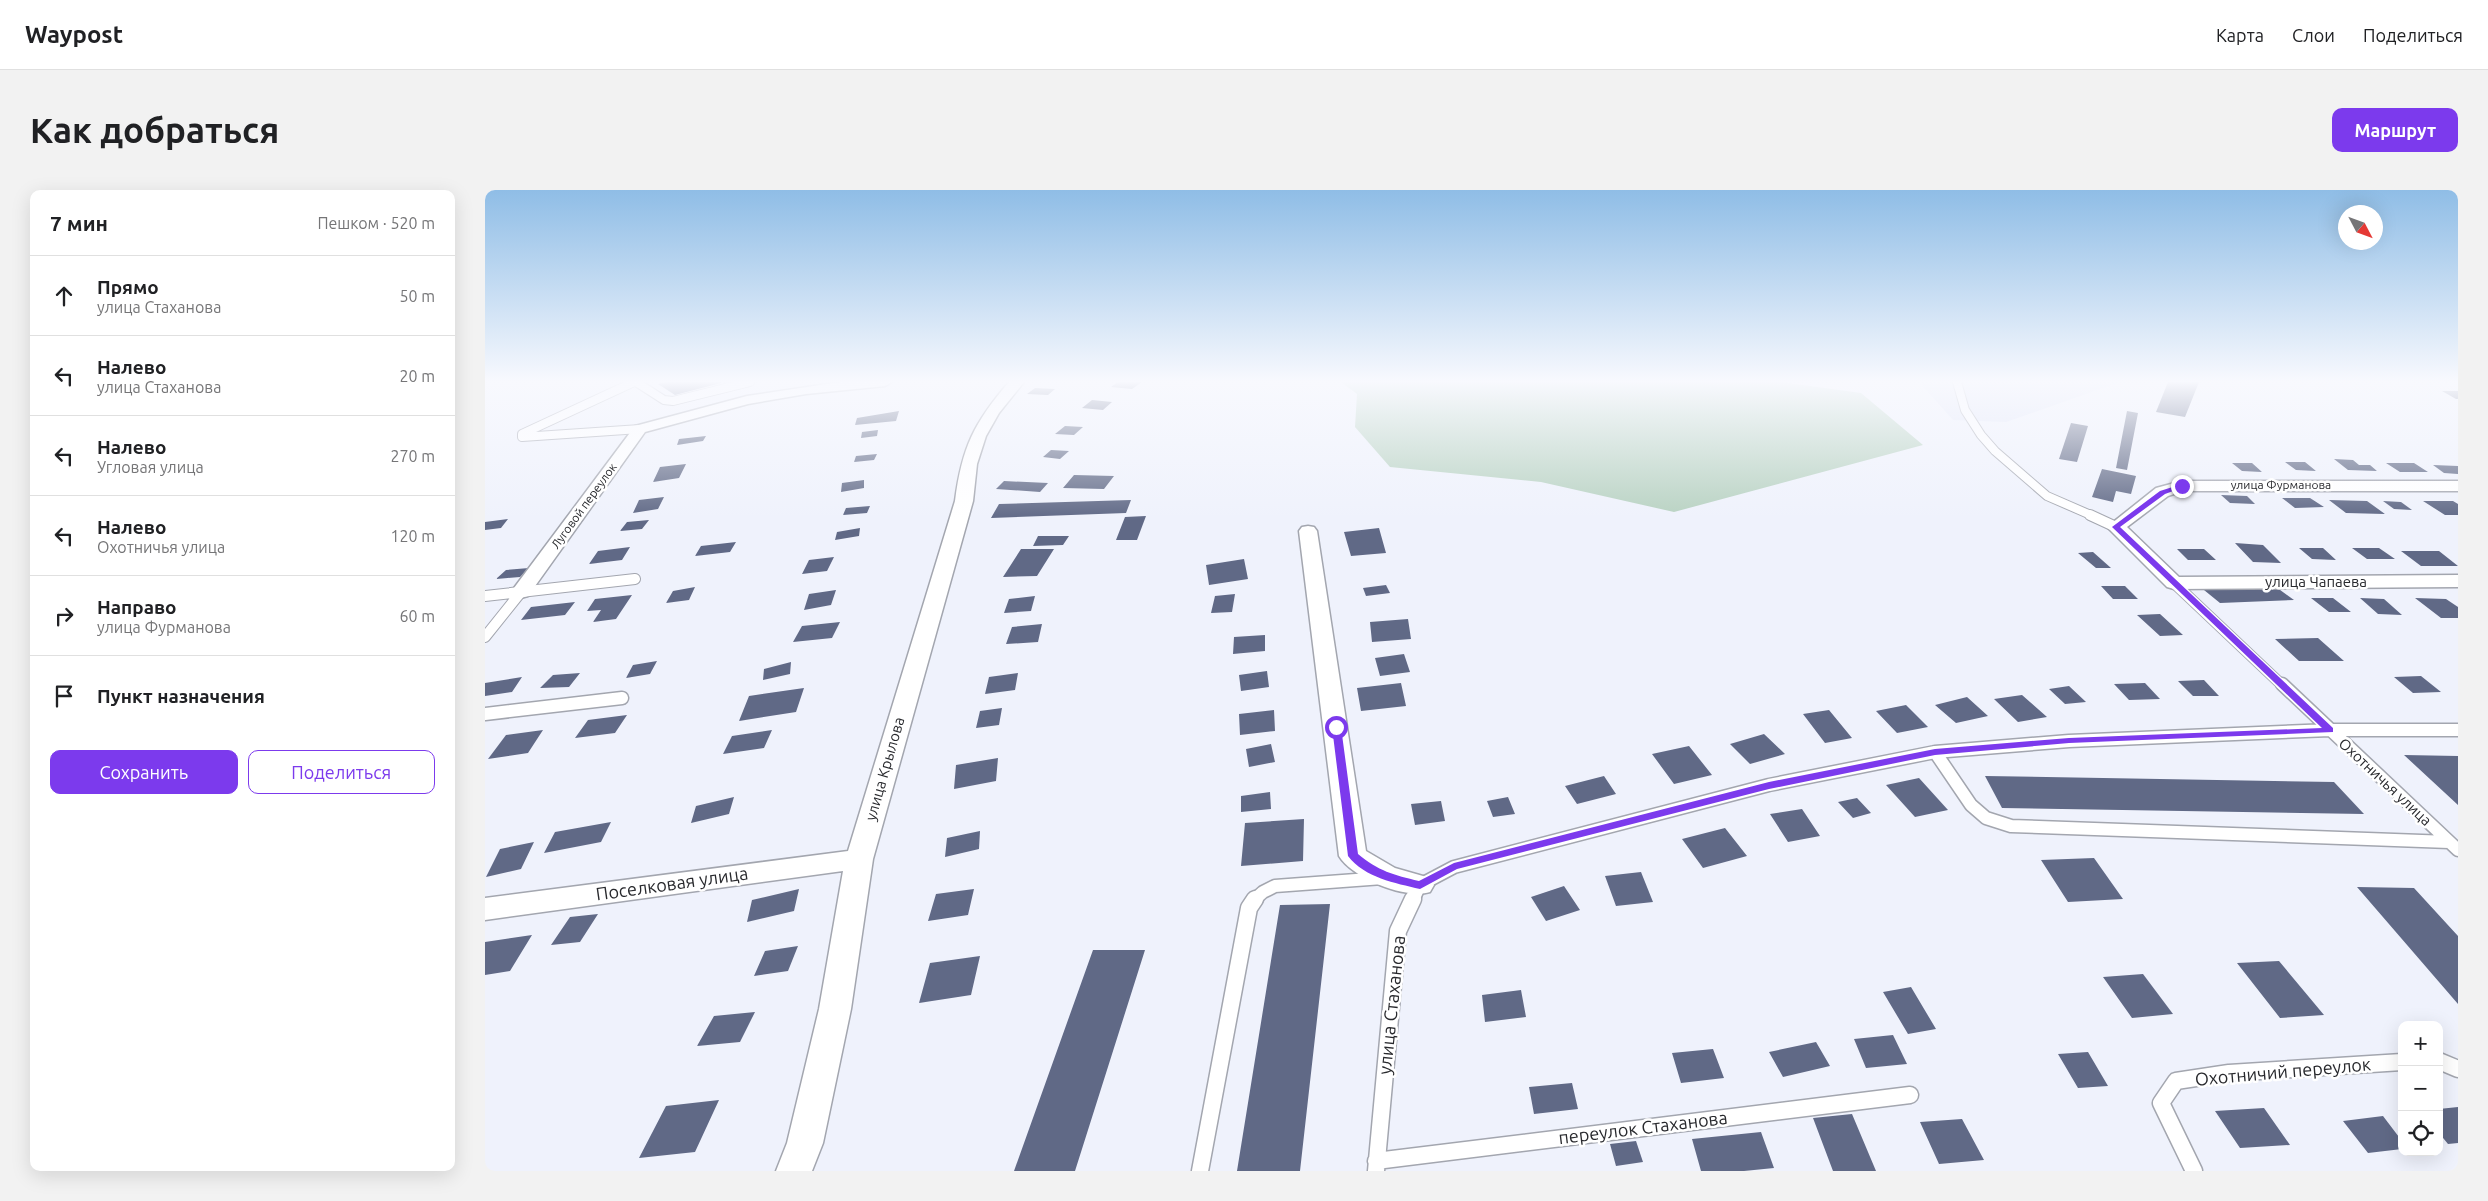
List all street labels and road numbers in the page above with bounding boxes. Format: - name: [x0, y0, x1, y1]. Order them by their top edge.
- street label: Луговой переулок: [548, 460, 619, 551]
- street label: улица Фурманова: [2231, 478, 2331, 491]
- street label: улица Чапаева: [2265, 573, 2367, 590]
- street label: улица Крылова: [862, 715, 907, 823]
- street label: Охотничья улица: [2336, 734, 2435, 829]
- street label: Поселковая улица: [594, 862, 749, 904]
- street label: улица Стаханова: [1374, 934, 1408, 1076]
- street label: Охотничий переулок: [2194, 1053, 2372, 1089]
- street label: переулок Стаханова: [1557, 1107, 1729, 1147]

